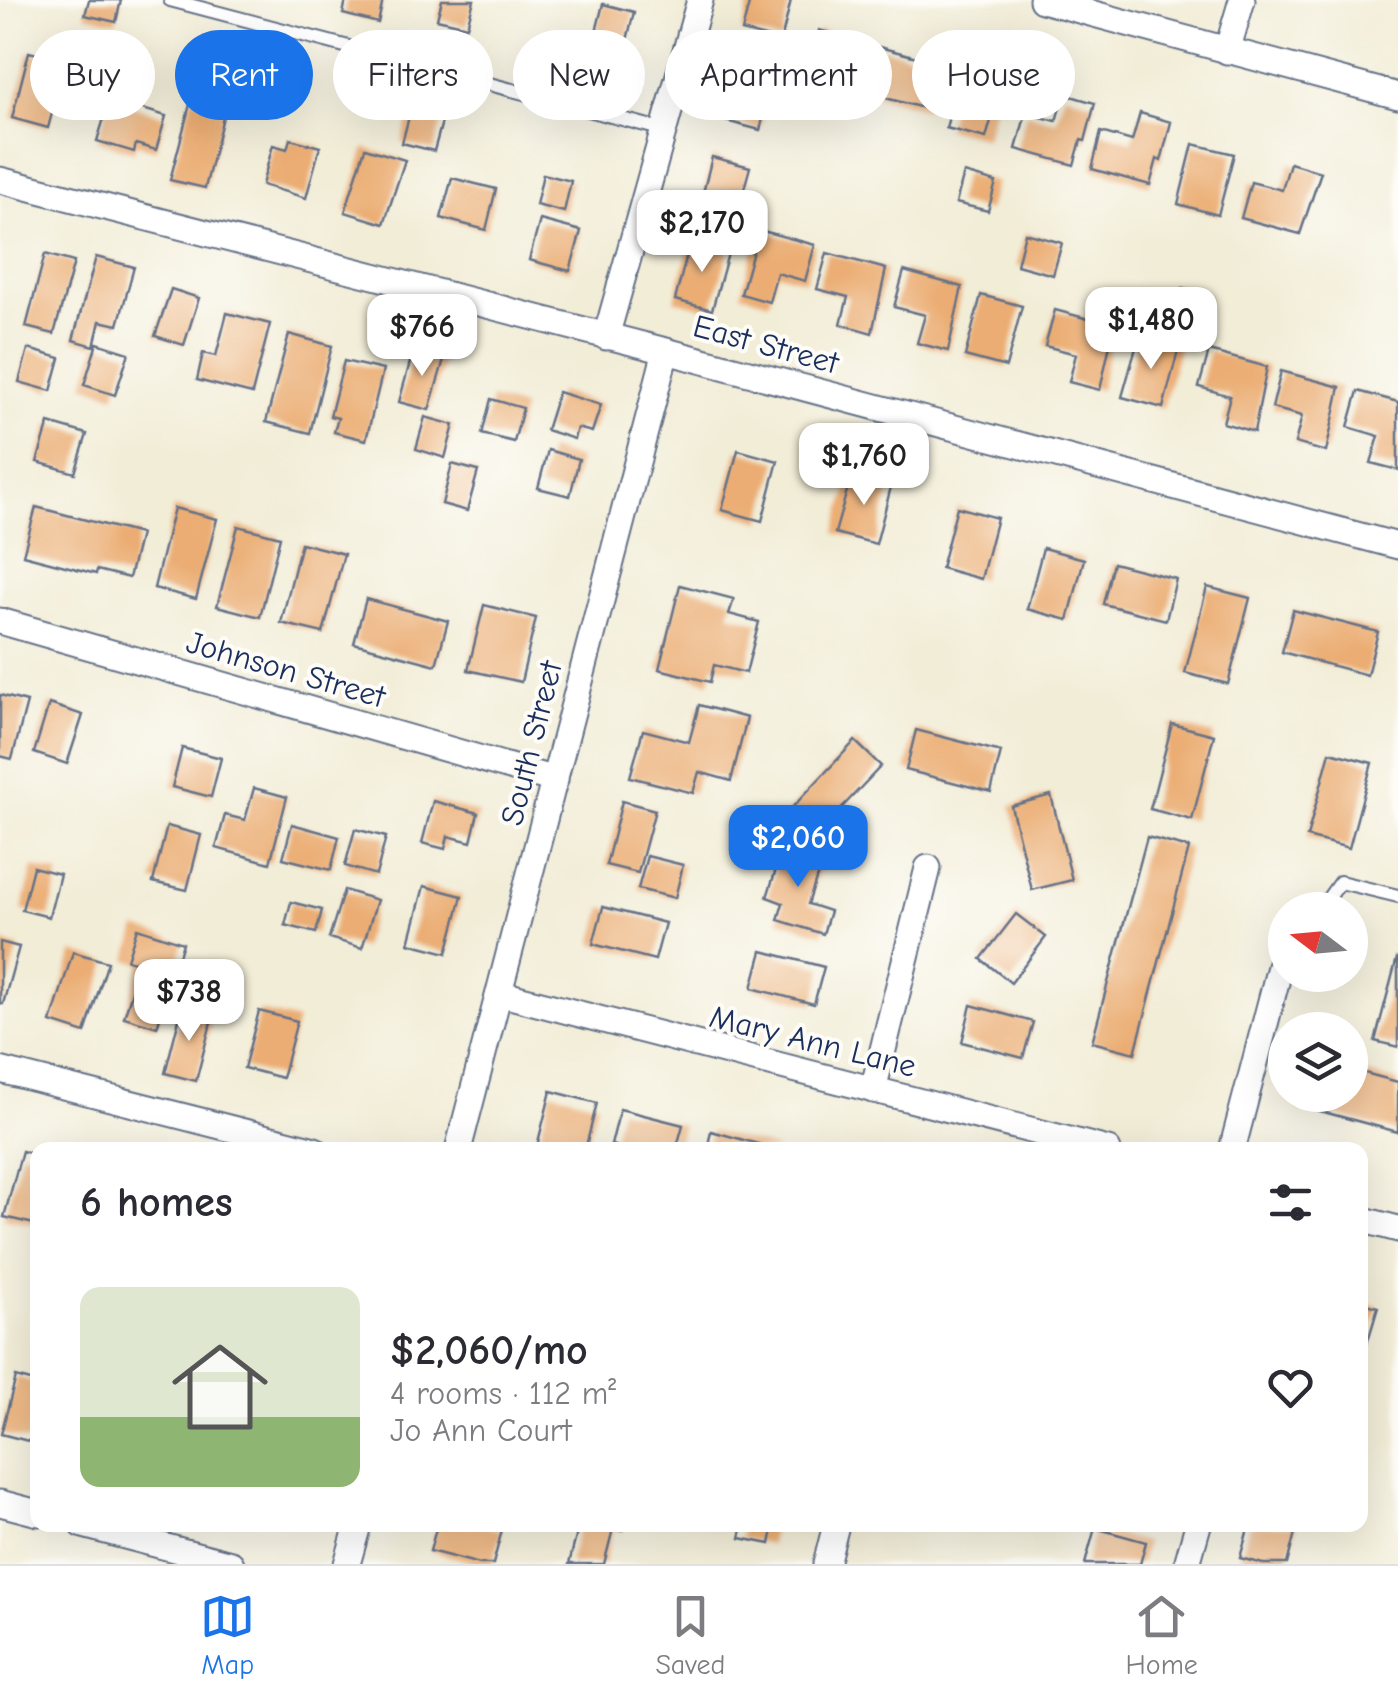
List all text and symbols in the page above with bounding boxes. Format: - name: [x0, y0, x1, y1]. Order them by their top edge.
- chip: Buy: [30, 30, 155, 120]
- chip: Rent: [175, 30, 313, 120]
- chip: Filters: [333, 30, 493, 120]
- chip: New: [513, 30, 645, 120]
- chip: Apartment: [665, 30, 892, 120]
- chip: House: [912, 30, 1075, 120]
- pin: $2,170: [621, 190, 783, 275]
- text: $2,170: [659, 204, 745, 241]
- pin: $1,480: [1070, 287, 1232, 372]
- pin: $766: [363, 294, 481, 379]
- text: $1,480: [1107, 301, 1195, 338]
- street label: East Street: [689, 307, 843, 382]
- text: $766: [389, 308, 455, 345]
- pin: $1,760: [783, 423, 945, 508]
- text: $1,760: [821, 437, 907, 474]
- street label: Johnson Street: [182, 623, 390, 716]
- street label: South Street: [493, 656, 570, 829]
- pin: $2,060: [717, 805, 879, 890]
- text: $2,060: [751, 819, 845, 856]
- north arrow: [1268, 892, 1368, 992]
- map controls: [1268, 892, 1368, 1112]
- pin: $738: [130, 959, 248, 1044]
- text: $738: [156, 973, 222, 1010]
- street label: Mary Ann Lane: [706, 998, 920, 1085]
- button: layers: [1268, 1012, 1368, 1112]
- icon: filters: [1263, 1175, 1318, 1230]
- text: 6 homes: [80, 1178, 233, 1227]
- text: $2,060/mo: [390, 1326, 588, 1375]
- icon: home: [160, 1327, 280, 1447]
- icon: heart: [1263, 1360, 1318, 1415]
- text: 4 rooms · 112 m²: [390, 1375, 616, 1412]
- text: Jo Ann Court: [390, 1412, 572, 1449]
- tab: Map: [200, 1589, 255, 1681]
- tab: Saved: [655, 1589, 725, 1681]
- tab: Home: [1126, 1589, 1198, 1681]

